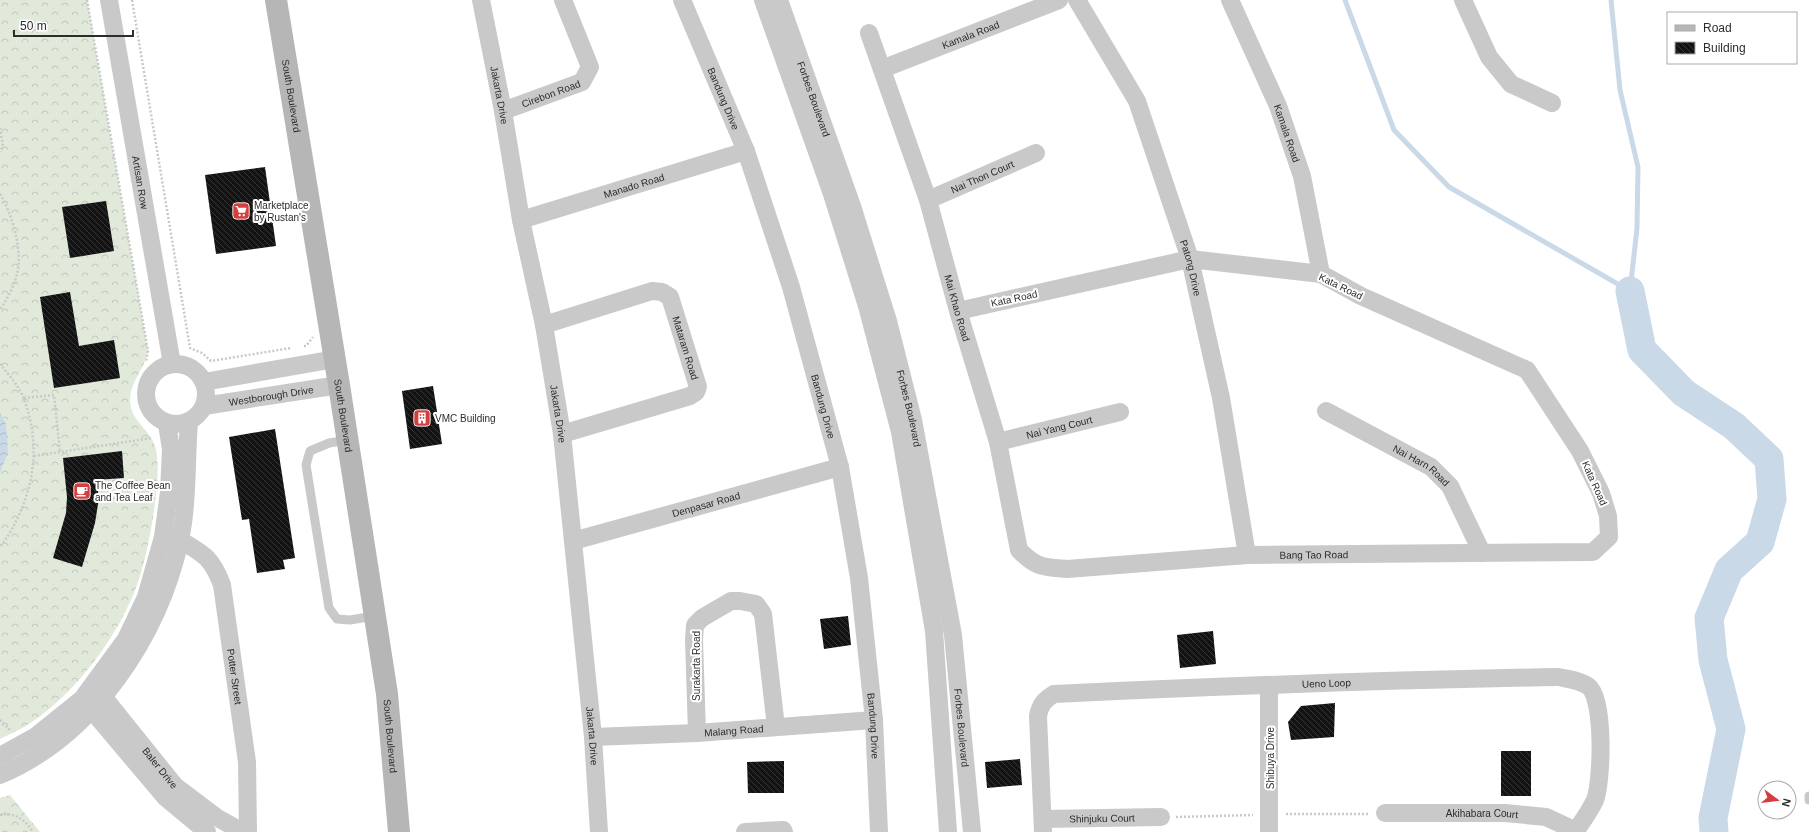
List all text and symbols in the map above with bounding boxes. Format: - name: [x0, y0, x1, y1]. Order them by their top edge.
- scale bar: [14, 12, 133, 38]
- legend: [1667, 12, 1797, 64]
- text: 50 m: [20, 19, 47, 33]
- street label: Kamala Road: [940, 19, 1001, 51]
- text: Road: [1703, 21, 1732, 35]
- text: Building: [1703, 41, 1746, 55]
- street label: South Boulevard: [280, 58, 303, 133]
- street label: Forbes Boulevard: [795, 60, 832, 138]
- street label: Jakarta Drive: [488, 65, 510, 126]
- street label: Bandung Drive: [705, 66, 741, 132]
- street label: Cirebon Road: [520, 78, 582, 110]
- street label: Kamala Road: [1272, 103, 1302, 164]
- street label: Artisan Row: [130, 155, 150, 211]
- street label: Nai Thon Court: [949, 158, 1016, 195]
- street label: Manado Road: [602, 171, 666, 200]
- place label: Marketplace by Rustan's: [254, 200, 309, 223]
- supermarket icon: Marketplace by Rustan's: [231, 201, 251, 221]
- street label: Patong Drive: [1178, 238, 1203, 298]
- street label: Kata Road: [1317, 271, 1364, 302]
- street label: Mai Khao Road: [942, 273, 972, 343]
- street label: Kata Road: [990, 288, 1038, 309]
- street label: Mataram Road: [670, 315, 700, 381]
- street label: Forbes Boulevard: [895, 369, 923, 448]
- street label: Bandung Drive: [809, 373, 837, 440]
- street label: South Boulevard: [332, 378, 354, 453]
- street label: Westborough Drive: [228, 384, 315, 408]
- street label: Jakarta Drive: [548, 384, 568, 444]
- building icon: VMC Building: [412, 408, 432, 428]
- place label: VMC Building: [435, 413, 496, 424]
- street label: Nai Yang Court: [1025, 414, 1094, 441]
- street label: Nai Harn Road: [1391, 443, 1452, 488]
- street label: Kata Road: [1580, 459, 1609, 507]
- place label: The Coffee Bean and Tea Leaf: [95, 480, 170, 503]
- cafe icon: The Coffee Bean and Tea Leaf: [72, 481, 92, 501]
- street label: Denpasar Road: [671, 490, 741, 519]
- street label: Bang Tao Road: [1279, 549, 1348, 561]
- street label: Surakarta Road: [691, 631, 702, 701]
- street label: Potter Street: [225, 648, 244, 705]
- street label: Ueno Loop: [1302, 677, 1351, 690]
- street label: Forbes Boulevard: [952, 688, 971, 768]
- street label: Bandung Drive: [865, 692, 881, 760]
- street label: South Boulevard: [381, 699, 399, 773]
- street label: Jakarta Drive: [584, 706, 600, 766]
- street label: Malang Road: [704, 723, 764, 738]
- street label: Shibuya Drive: [1265, 726, 1276, 789]
- street label: Baler Drive: [140, 745, 180, 791]
- north arrow: [1757, 780, 1797, 820]
- text: N: [1780, 797, 1793, 808]
- street label: Akihabara Court: [1446, 808, 1519, 820]
- street label: Shinjuku Court: [1069, 812, 1135, 825]

